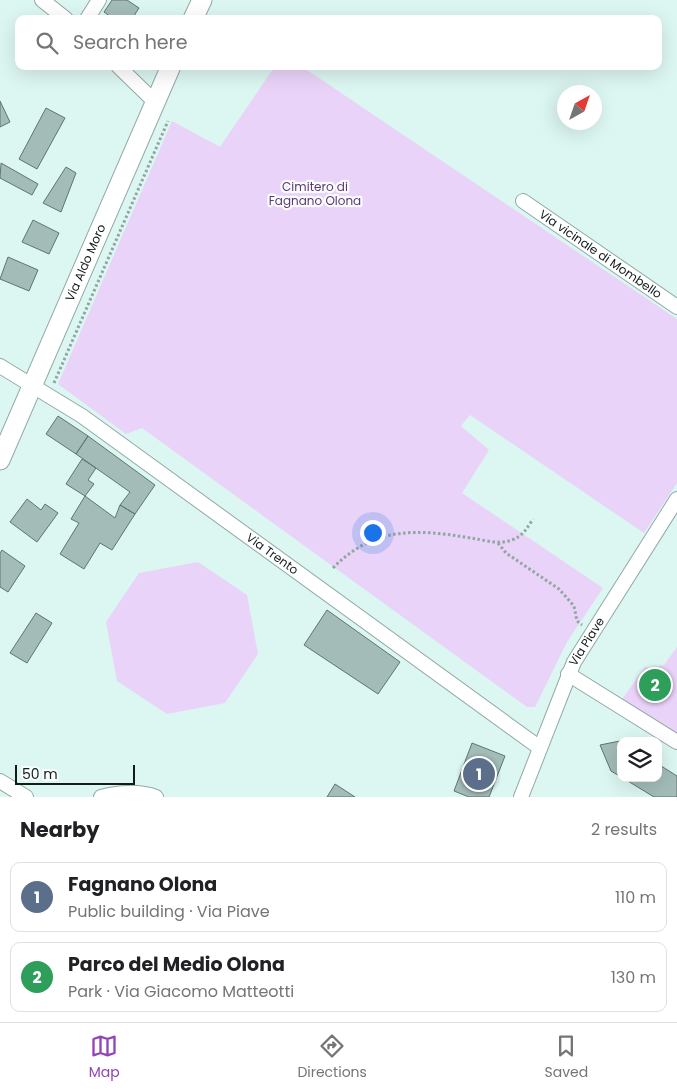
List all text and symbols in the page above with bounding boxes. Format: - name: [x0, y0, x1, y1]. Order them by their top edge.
- search box: [15, 15, 662, 70]
- icon: search: [33, 29, 61, 57]
- text: Search here: [73, 29, 187, 56]
- north arrow: [557, 85, 602, 130]
- park label: Cimitero di Fagnano Olona: [269, 178, 361, 209]
- street label: Via vicinale di Mombello: [536, 206, 666, 302]
- street label: Via Aldo Moro: [61, 221, 110, 304]
- your location: [360, 520, 386, 546]
- street label: Via Trento: [243, 529, 302, 578]
- street label: Via Piave: [565, 614, 608, 669]
- pin: 2: [639, 666, 671, 704]
- map controls: [617, 737, 662, 782]
- button: layers: [617, 737, 662, 782]
- pin: 1: [463, 755, 495, 793]
- scale bar: [15, 762, 135, 785]
- text: 50 m: [22, 764, 58, 784]
- text: Nearby: [20, 815, 100, 844]
- text: 2 results: [591, 818, 657, 841]
- text: Fagnano Olona: [68, 871, 217, 898]
- text: 1: [34, 886, 40, 909]
- text: 110 m: [615, 886, 656, 909]
- text: Public building · Via Piave: [68, 900, 270, 923]
- text: Parco del Medio Olona: [68, 951, 285, 978]
- text: 2: [32, 966, 42, 989]
- text: 130 m: [611, 966, 656, 989]
- text: Park · Via Giacomo Matteotti: [68, 980, 294, 1003]
- tab: Map: [89, 1032, 120, 1083]
- tab: Directions: [297, 1032, 367, 1083]
- tab: Saved: [544, 1032, 588, 1083]

